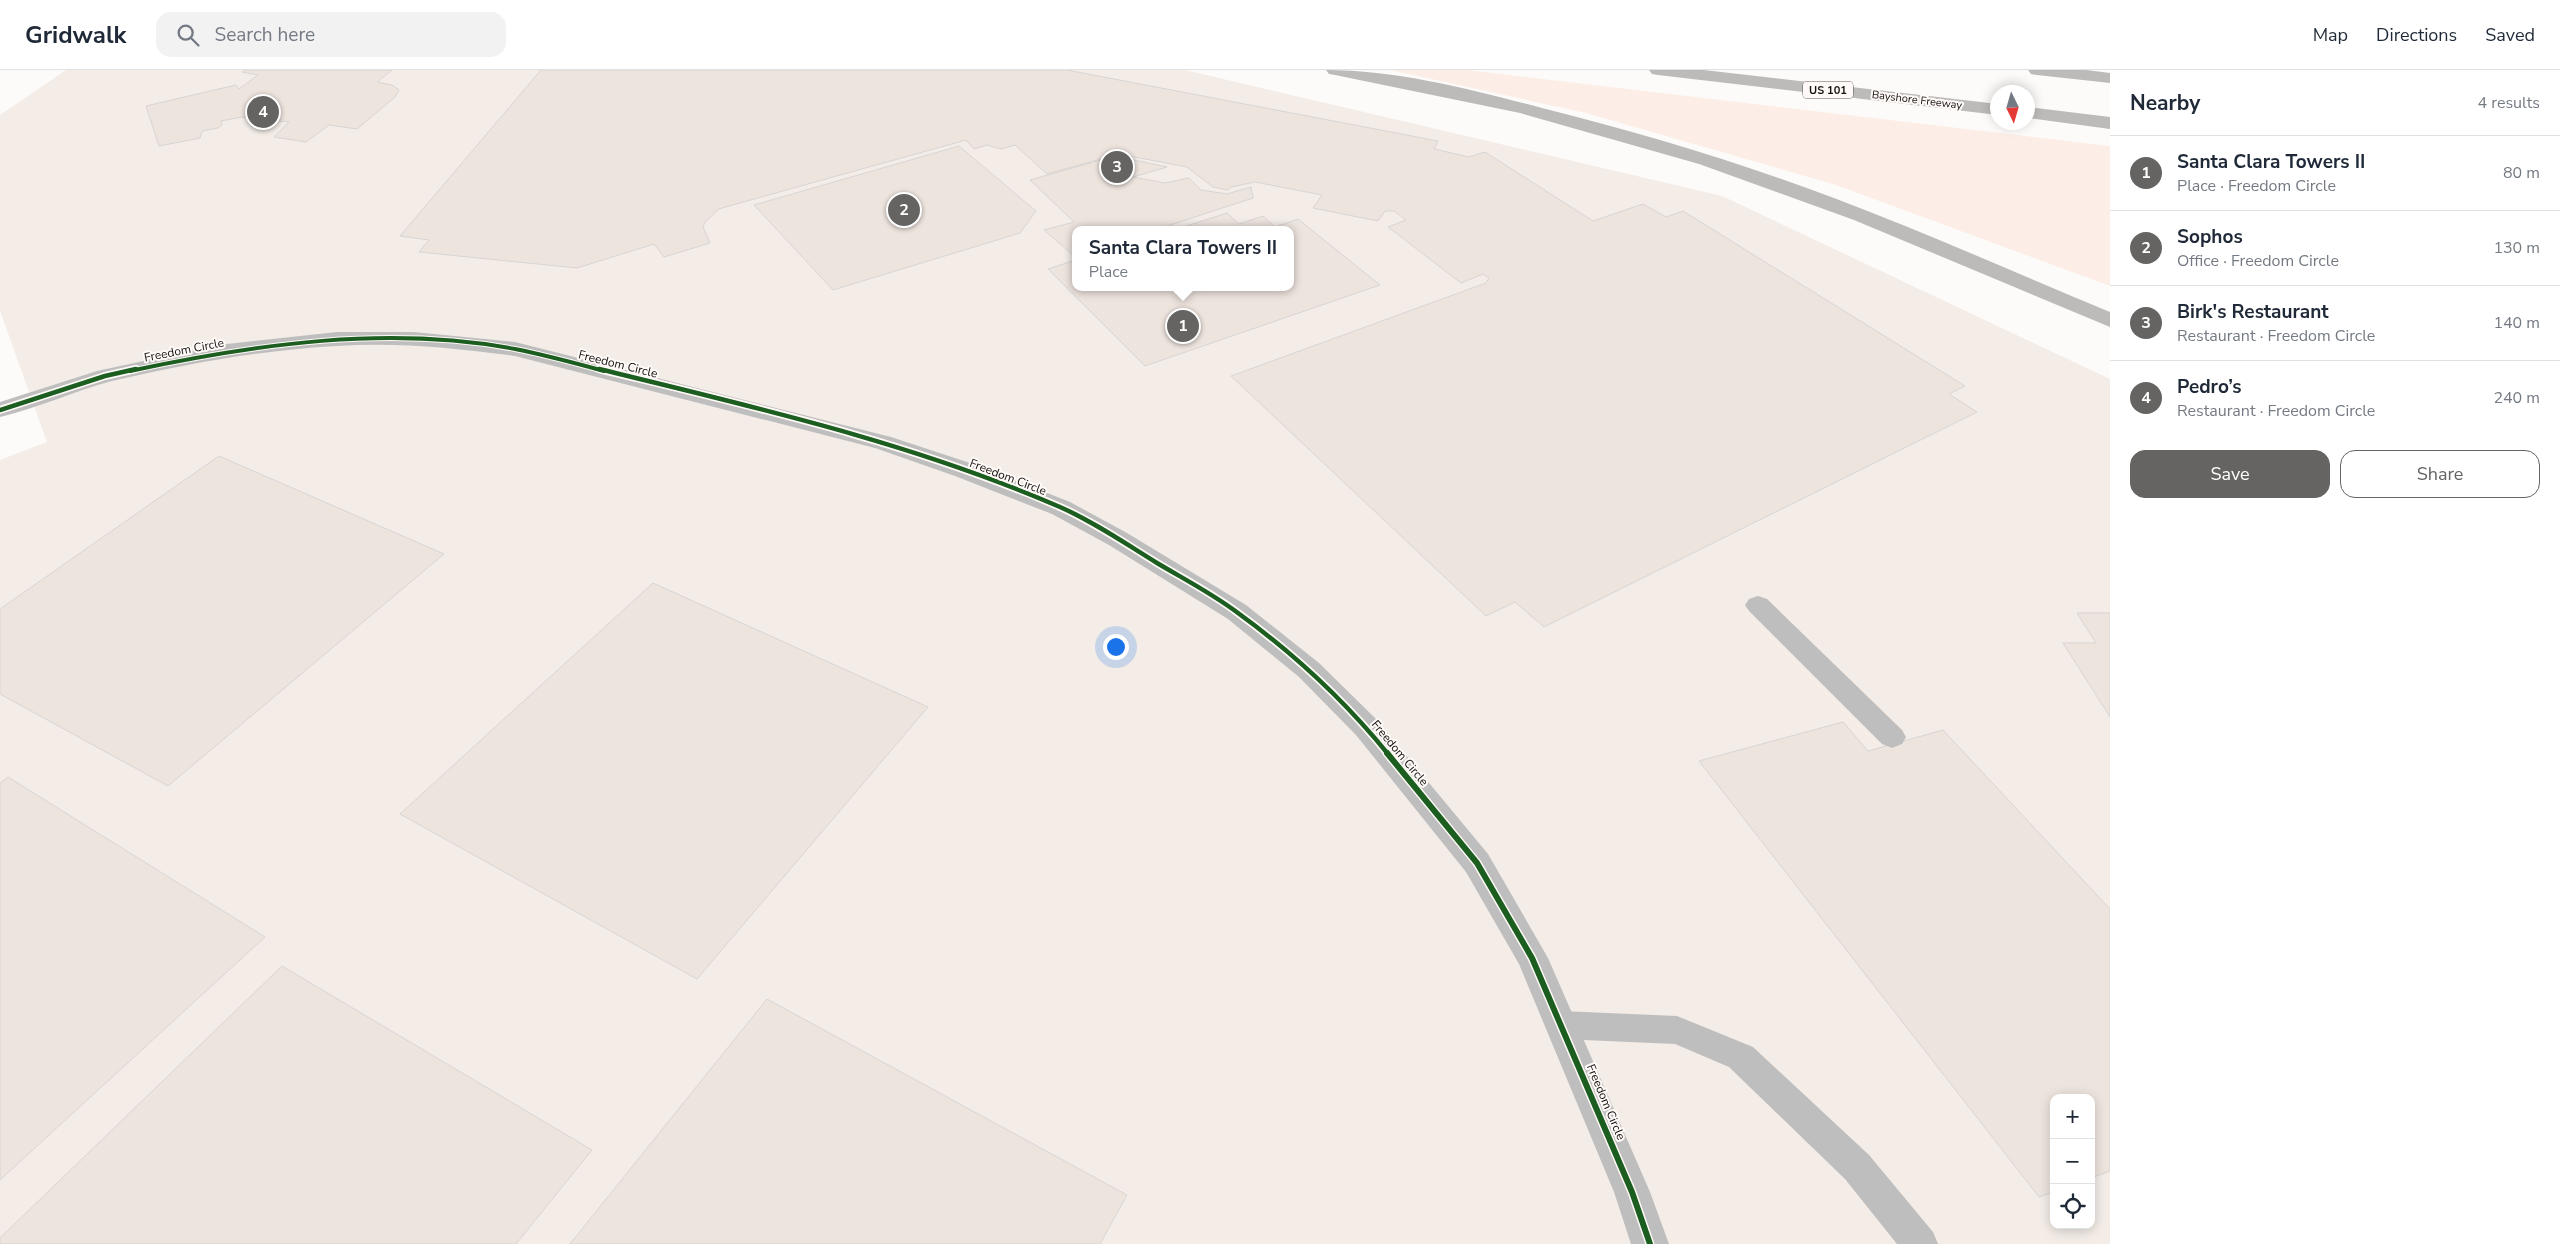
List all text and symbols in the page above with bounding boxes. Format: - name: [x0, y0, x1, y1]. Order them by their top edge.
- search box: [156, 12, 506, 57]
- text: Gridwalk: [25, 19, 126, 51]
- icon: search: [174, 21, 202, 49]
- text: Search here: [214, 22, 315, 48]
- text: Map: [2313, 23, 2348, 47]
- text: Directions: [2376, 23, 2457, 47]
- text: Saved: [2485, 23, 2535, 47]
- road number: US 101: [1803, 82, 1853, 98]
- north arrow: [1990, 85, 2035, 130]
- street label: Bayshore Freeway: [1871, 87, 1963, 113]
- text: Nearby: [2130, 89, 2200, 117]
- text: 4 results: [2478, 92, 2540, 114]
- pin: 4: [247, 93, 279, 131]
- pin: 3: [1101, 148, 1133, 186]
- text: Santa Clara Towers II: [2177, 149, 2365, 175]
- text: 1: [2141, 162, 2151, 184]
- text: 80 m: [2503, 162, 2540, 184]
- text: Place · Freedom Circle: [2177, 175, 2336, 197]
- pin: 2: [888, 191, 920, 229]
- text: Sophos: [2177, 224, 2243, 250]
- popup: [1072, 226, 1294, 291]
- text: Santa Clara Towers II: [1089, 235, 1277, 261]
- text: 2: [2141, 237, 2151, 259]
- text: 130 m: [2493, 237, 2540, 259]
- text: Office · Freedom Circle: [2177, 250, 2339, 272]
- text: Place: [1089, 261, 1128, 283]
- text: Birk's Restaurant: [2177, 299, 2329, 325]
- pin: 1: [1167, 307, 1199, 345]
- text: 3: [2141, 312, 2151, 334]
- text: 140 m: [2493, 312, 2540, 334]
- text: Restaurant · Freedom Circle: [2177, 325, 2375, 347]
- street label: Freedom Circle: [143, 334, 225, 366]
- street label: Freedom Circle: [577, 346, 659, 382]
- text: Pedro’s: [2177, 374, 2242, 400]
- text: 4: [2141, 387, 2151, 409]
- text: 240 m: [2493, 387, 2540, 409]
- text: Restaurant · Freedom Circle: [2177, 400, 2375, 422]
- button: Save: [2130, 450, 2330, 498]
- button: Share: [2340, 450, 2540, 498]
- street label: Freedom Circle: [967, 455, 1049, 499]
- your location: [1103, 634, 1129, 660]
- street label: Freedom Circle: [1368, 717, 1432, 789]
- street label: Freedom Circle: [1583, 1062, 1629, 1142]
- map controls: [2050, 1094, 2095, 1229]
- button: +: [2050, 1094, 2095, 1139]
- button: −: [2050, 1139, 2095, 1184]
- button: locate: [2050, 1184, 2095, 1229]

